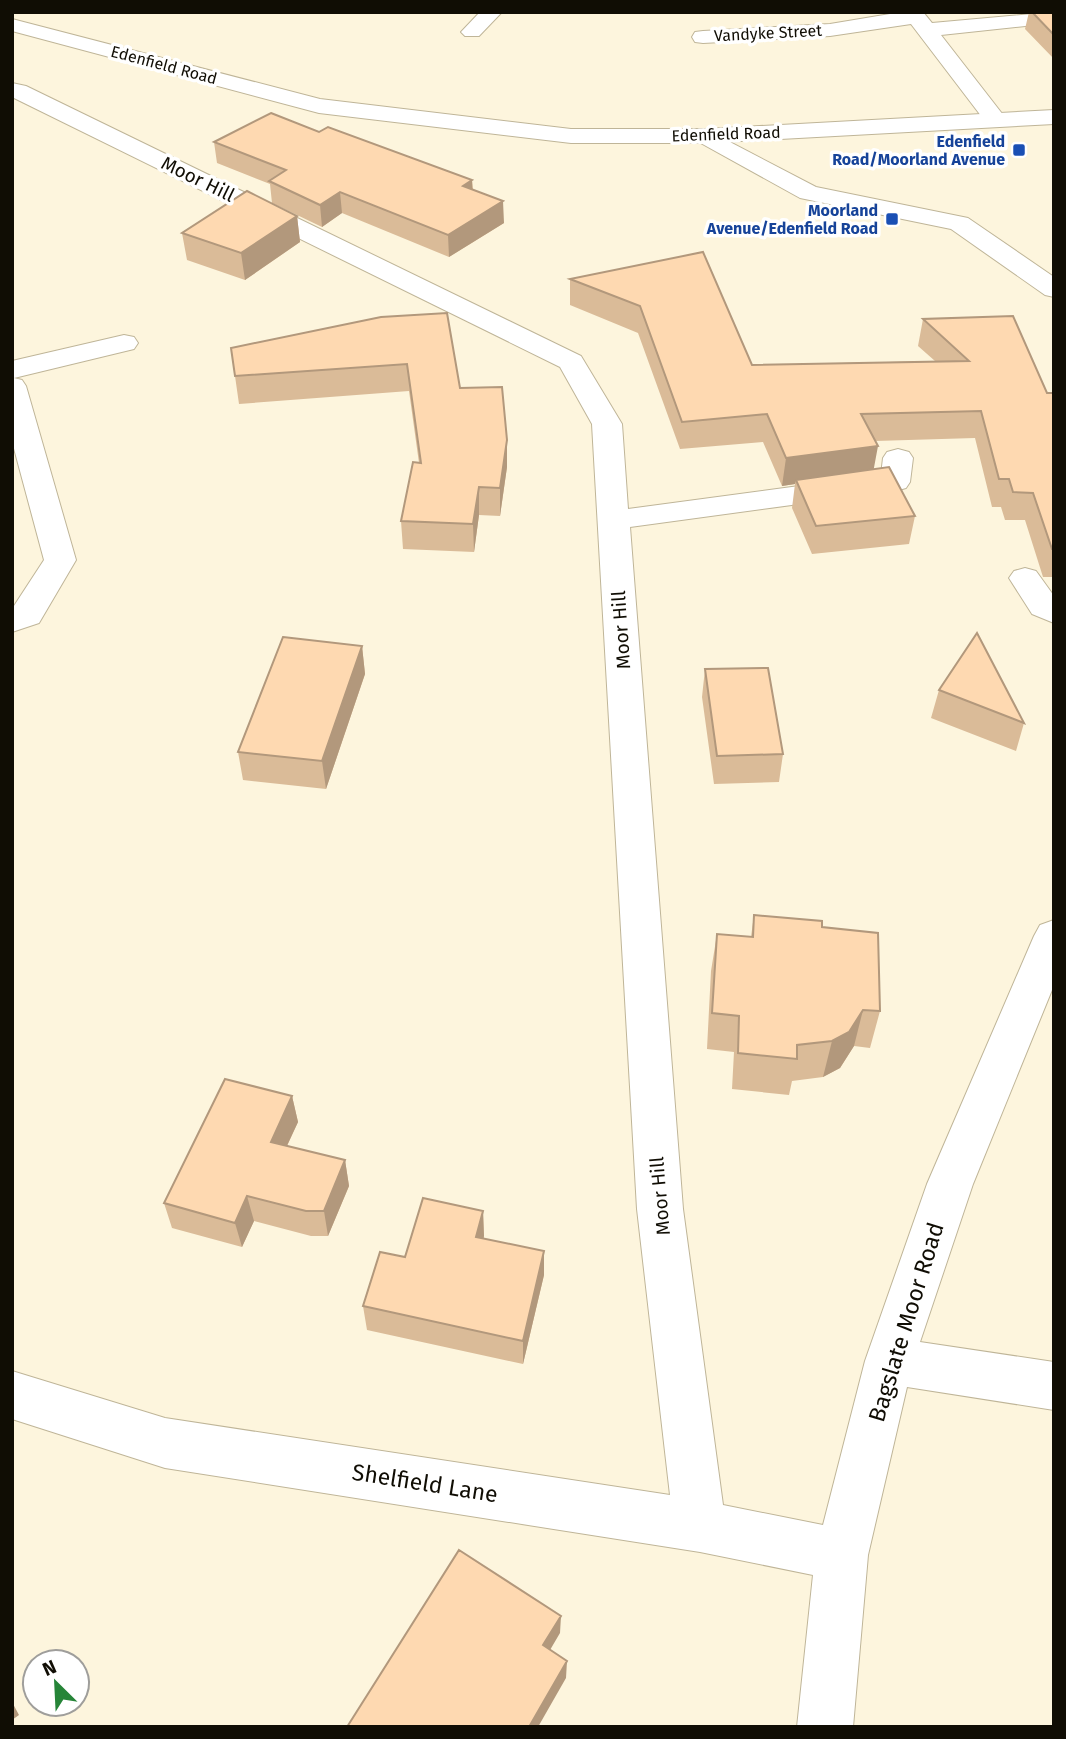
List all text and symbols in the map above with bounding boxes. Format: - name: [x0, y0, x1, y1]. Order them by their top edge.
- street label: Vandyke Street: [713, 21, 823, 45]
- street label: Edenfield Road: [109, 42, 219, 88]
- street label: Edenfield Road: [671, 123, 781, 145]
- place label: Edenfield Road/Moorland Avenue: [832, 132, 1005, 169]
- marker: Edenfield Road/Moorland Avenue: [1011, 142, 1027, 158]
- street label: Moor Hill: [158, 151, 239, 207]
- place label: Moorland Avenue/Edenfield Road: [706, 201, 878, 238]
- marker: Moorland Avenue/Edenfield Road: [884, 211, 900, 227]
- street label: Moor Hill: [607, 589, 635, 670]
- street label: Moor Hill: [645, 1155, 675, 1236]
- street label: Bagslate Moor Road: [862, 1219, 950, 1425]
- street label: Shelfield Lane: [350, 1458, 500, 1508]
- north arrow: [21, 1648, 91, 1718]
- text: N: [39, 1655, 60, 1681]

